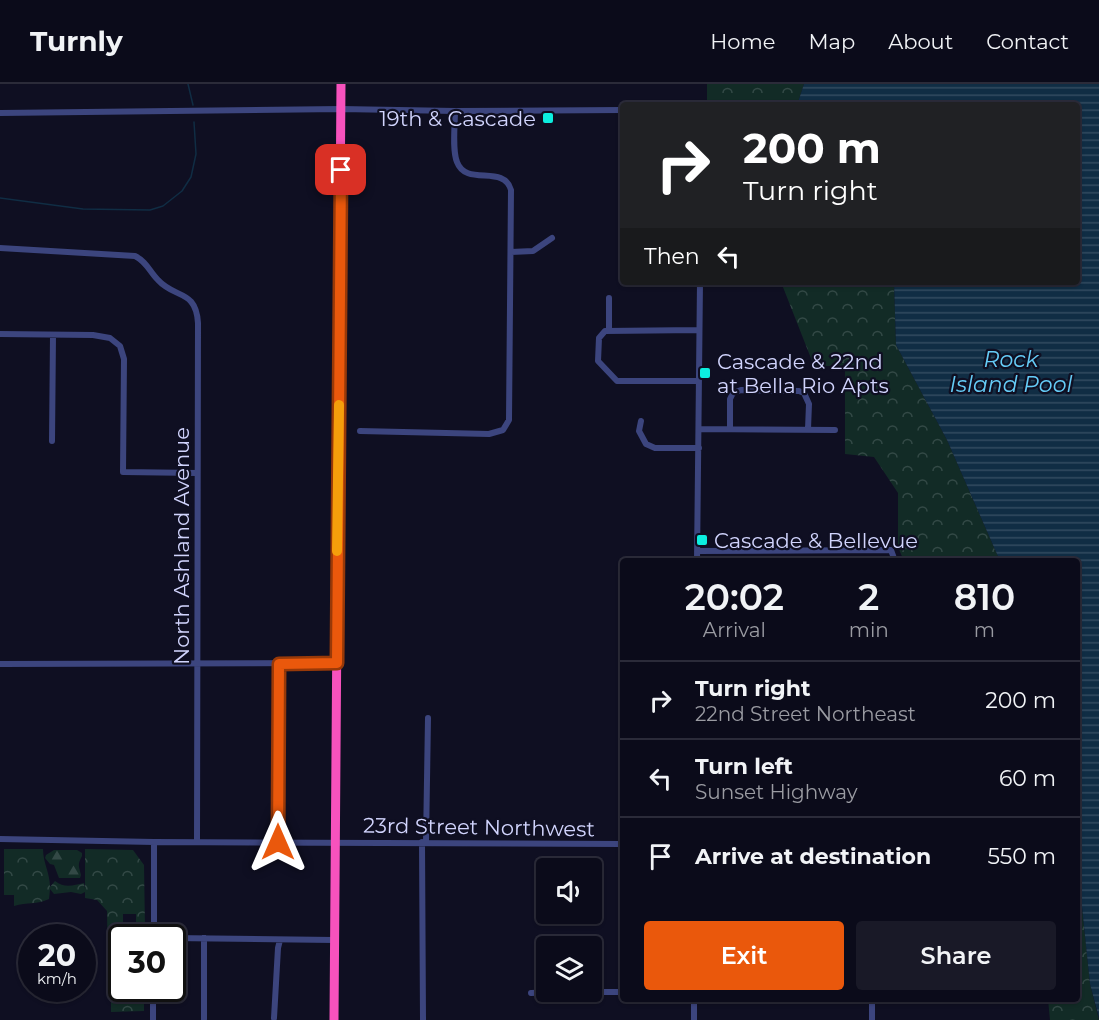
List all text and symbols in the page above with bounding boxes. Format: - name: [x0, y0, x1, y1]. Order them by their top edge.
- text: Turnly: [30, 24, 123, 58]
- text: Home: [710, 29, 775, 54]
- text: Map: [808, 29, 855, 54]
- text: About: [888, 29, 953, 54]
- text: Contact: [986, 29, 1069, 54]
- place label: 19th & Cascade: [379, 106, 536, 131]
- marker: 19th & Cascade: [541, 111, 555, 125]
- text: 200 m: [743, 122, 881, 174]
- icon: right: [644, 126, 722, 204]
- pin: [315, 144, 366, 195]
- icon: arrive: [324, 153, 357, 186]
- text: Turn right: [743, 174, 878, 207]
- icon: left: [712, 240, 745, 273]
- text: Then: [644, 243, 700, 270]
- water label: Rock Island Pool: [950, 346, 1072, 398]
- place label: Cascade & 22nd at Bella Rio Apts: [717, 349, 889, 398]
- marker: Cascade & 22nd at Bella Rio Apts: [698, 366, 712, 380]
- street label: North Ashland Avenue: [169, 427, 194, 665]
- place label: Cascade & Bellevue: [714, 528, 918, 553]
- marker: Cascade & Bellevue: [695, 533, 709, 547]
- text: 20:02: [685, 575, 784, 619]
- text: 2: [858, 575, 879, 619]
- text: 810: [954, 575, 1015, 619]
- text: Arrival: [703, 618, 766, 642]
- text: min: [849, 618, 889, 642]
- text: m: [974, 618, 995, 642]
- text: Turn right: [695, 675, 810, 702]
- icon: right: [644, 684, 677, 717]
- text: 200 m: [985, 687, 1056, 714]
- text: 22nd Street Northeast: [695, 702, 916, 726]
- text: Turn left: [695, 753, 793, 780]
- icon: left: [644, 762, 677, 795]
- text: 60 m: [999, 765, 1056, 792]
- text: Sunset Highway: [695, 780, 858, 804]
- position arrow: [246, 810, 310, 874]
- street label: 23rd Street Northwest: [363, 812, 595, 842]
- icon: arrive: [644, 840, 677, 873]
- text: Arrive at destination: [695, 843, 931, 870]
- text: 550 m: [988, 843, 1056, 870]
- map controls: [536, 858, 602, 1002]
- button: sound: [536, 858, 602, 924]
- button: Exit: [644, 921, 844, 990]
- button: Share: [856, 921, 1056, 990]
- speed limit sign: 30: [108, 924, 186, 1002]
- button: layers: [536, 936, 602, 1002]
- text: 20: [38, 937, 76, 974]
- text: km/h: [37, 969, 77, 988]

